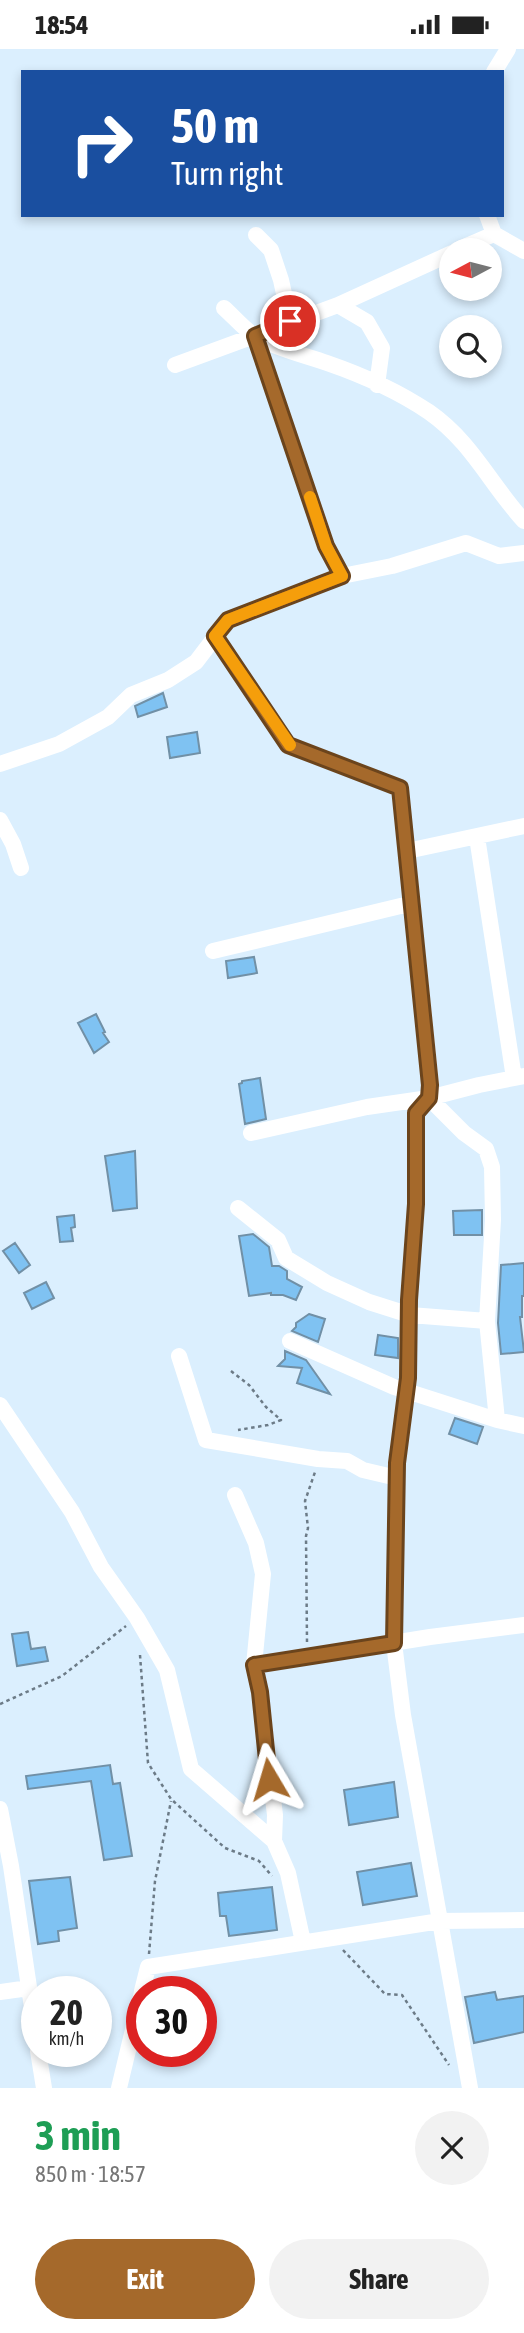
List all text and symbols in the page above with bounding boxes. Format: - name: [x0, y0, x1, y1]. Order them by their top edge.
- text: 18:54: [35, 10, 89, 40]
- text: 50 m: [171, 97, 259, 153]
- icon: right: [56, 98, 147, 189]
- text: Turn right: [171, 155, 284, 192]
- north arrow: [439, 238, 502, 301]
- map controls: [439, 238, 502, 378]
- pin: [260, 291, 320, 351]
- icon: arrive: [271, 302, 309, 340]
- button: search: [439, 315, 502, 378]
- position arrow: [232, 1742, 306, 1816]
- speed limit sign: 30: [126, 1976, 217, 2067]
- text: 20: [50, 1992, 83, 2032]
- text: km/h: [49, 2028, 84, 2049]
- text: 3 min: [35, 2111, 121, 2159]
- button: close: [415, 2111, 489, 2185]
- text: 850 m · 18:57: [35, 2161, 146, 2187]
- button: Exit: [35, 2239, 255, 2319]
- button: Share: [269, 2239, 489, 2319]

